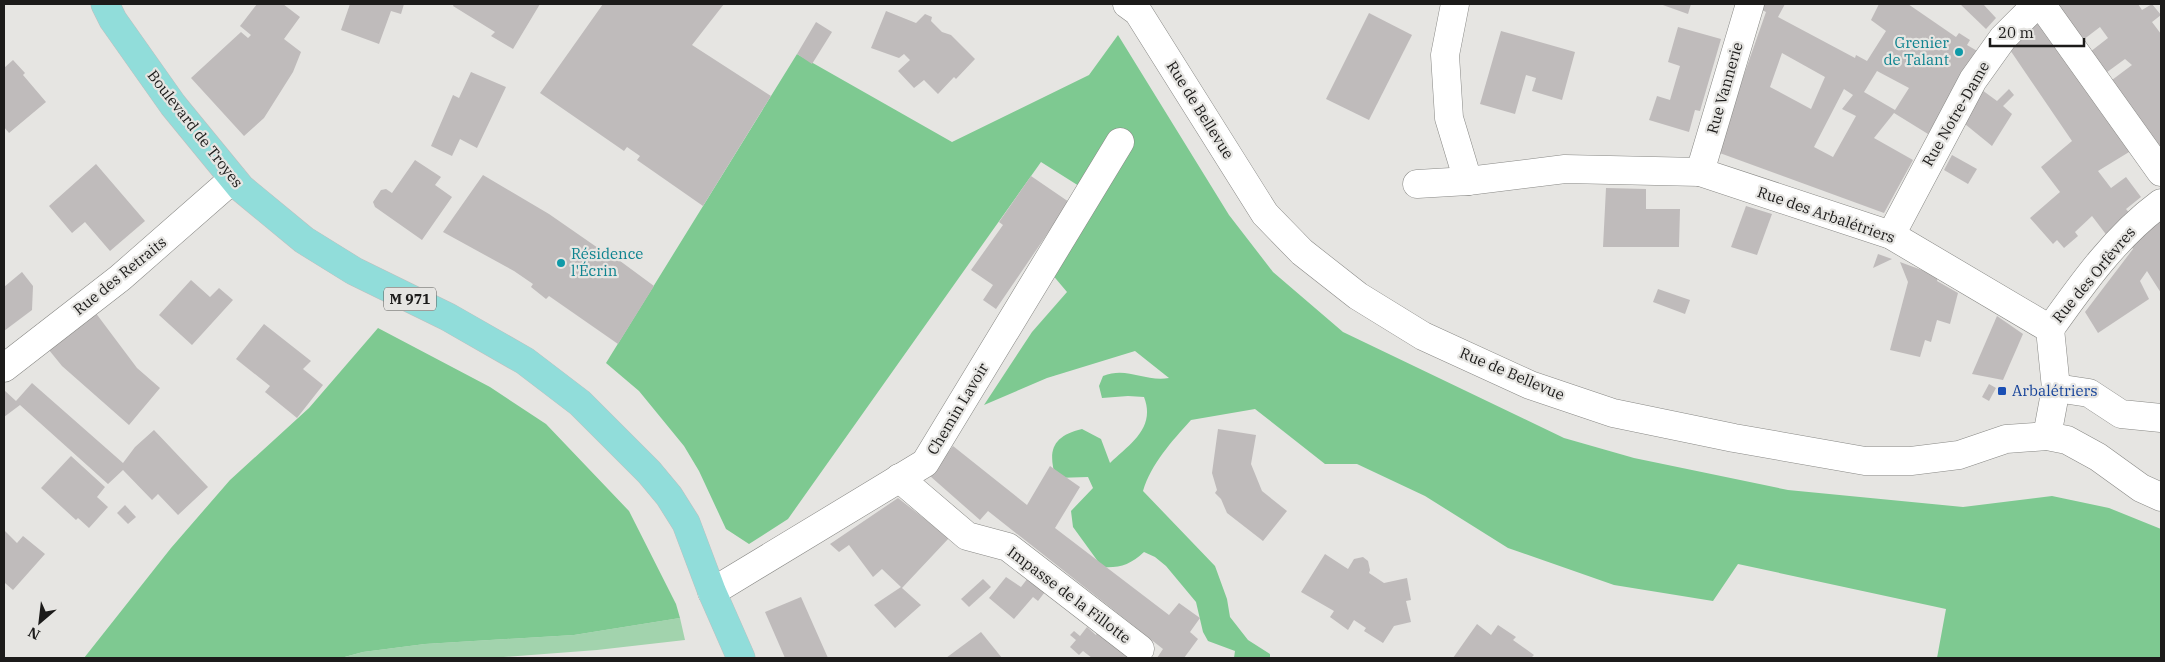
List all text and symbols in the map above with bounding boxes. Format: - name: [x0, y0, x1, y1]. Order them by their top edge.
- scale bar: [1990, 15, 2084, 47]
- text: 20 m: [1998, 23, 2034, 42]
- place label: Grenier de Talant: [1883, 33, 1949, 69]
- street label: Rue Vannerie: [1702, 40, 1747, 136]
- marker: Grenier de Talant: [1953, 46, 1965, 58]
- street label: Rue de Bellevue: [1163, 57, 1238, 162]
- street label: Rue Notre-Dame: [1918, 58, 1993, 170]
- street label: Boulevard de Troyes: [144, 66, 247, 191]
- street label: Rue des Arbalétriers: [1755, 182, 1897, 247]
- street label: Rue des Orfèvres: [2048, 223, 2139, 327]
- street label: Rue des Retraits: [69, 232, 170, 319]
- place label: Résidence l'Écrin: [571, 244, 643, 280]
- marker: Résidence l'Écrin: [555, 257, 567, 269]
- road number: M 971: [384, 288, 436, 310]
- street label: Rue de Bellevue: [1457, 343, 1567, 404]
- street label: Chemin Lavoir: [923, 359, 993, 458]
- place label: Arbalétriers: [2012, 381, 2097, 400]
- marker: Arbalétriers: [1996, 385, 2008, 397]
- street label: Impasse de la Fillotte: [1004, 542, 1135, 647]
- north arrow: [15, 597, 65, 647]
- text: N: [25, 623, 43, 644]

